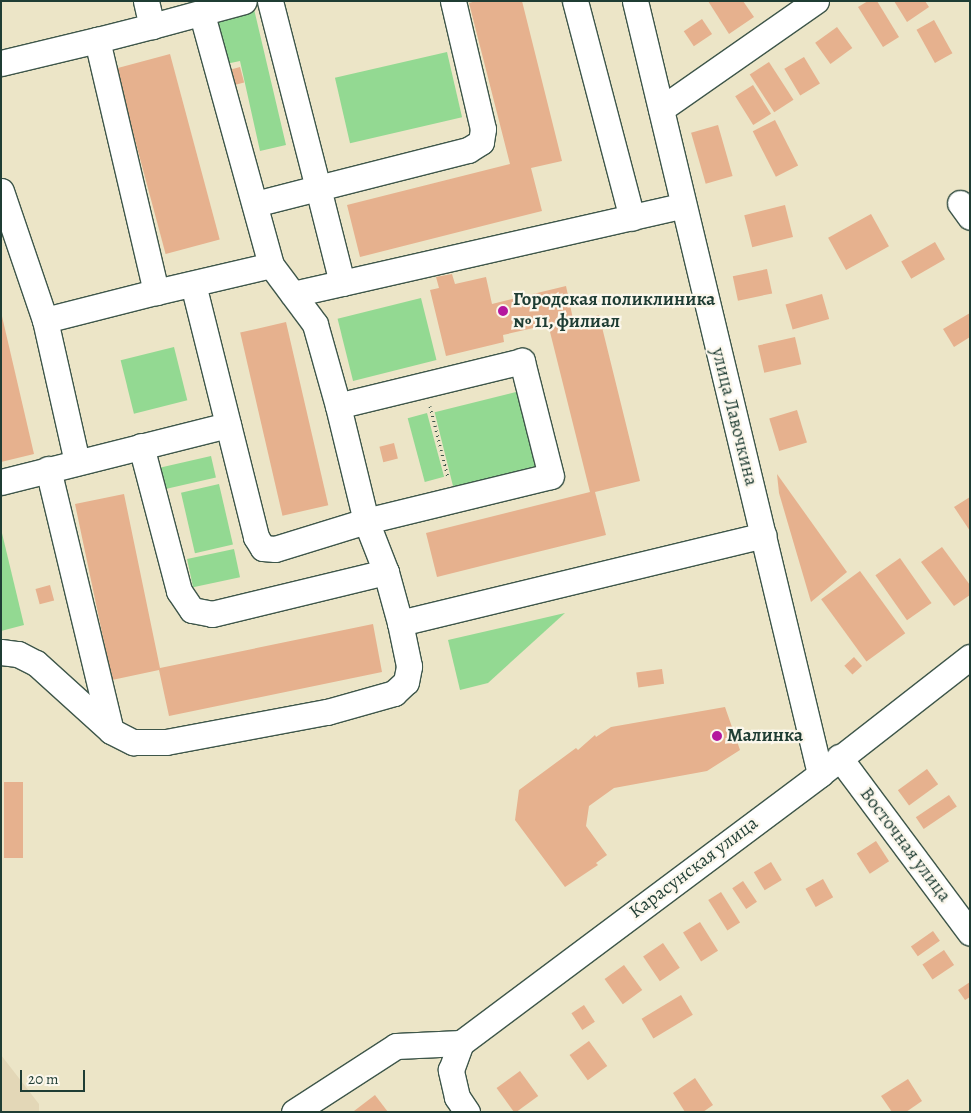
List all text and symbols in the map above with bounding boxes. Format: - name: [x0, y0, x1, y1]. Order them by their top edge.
- place label: Городская поликлиника № 11, филиал: [513, 289, 715, 333]
- marker: Городская поликлиника № 11, филиал: [497, 305, 509, 317]
- street label: улица Лавочкина: [706, 346, 762, 488]
- place label: Малинка: [727, 725, 803, 747]
- marker: Малинка: [711, 730, 723, 742]
- street label: Восточная улица: [855, 783, 955, 907]
- street label: Карасунская улица: [625, 812, 763, 924]
- scale bar: [22, 1060, 88, 1092]
- text: 20 m: [28, 1069, 59, 1089]

